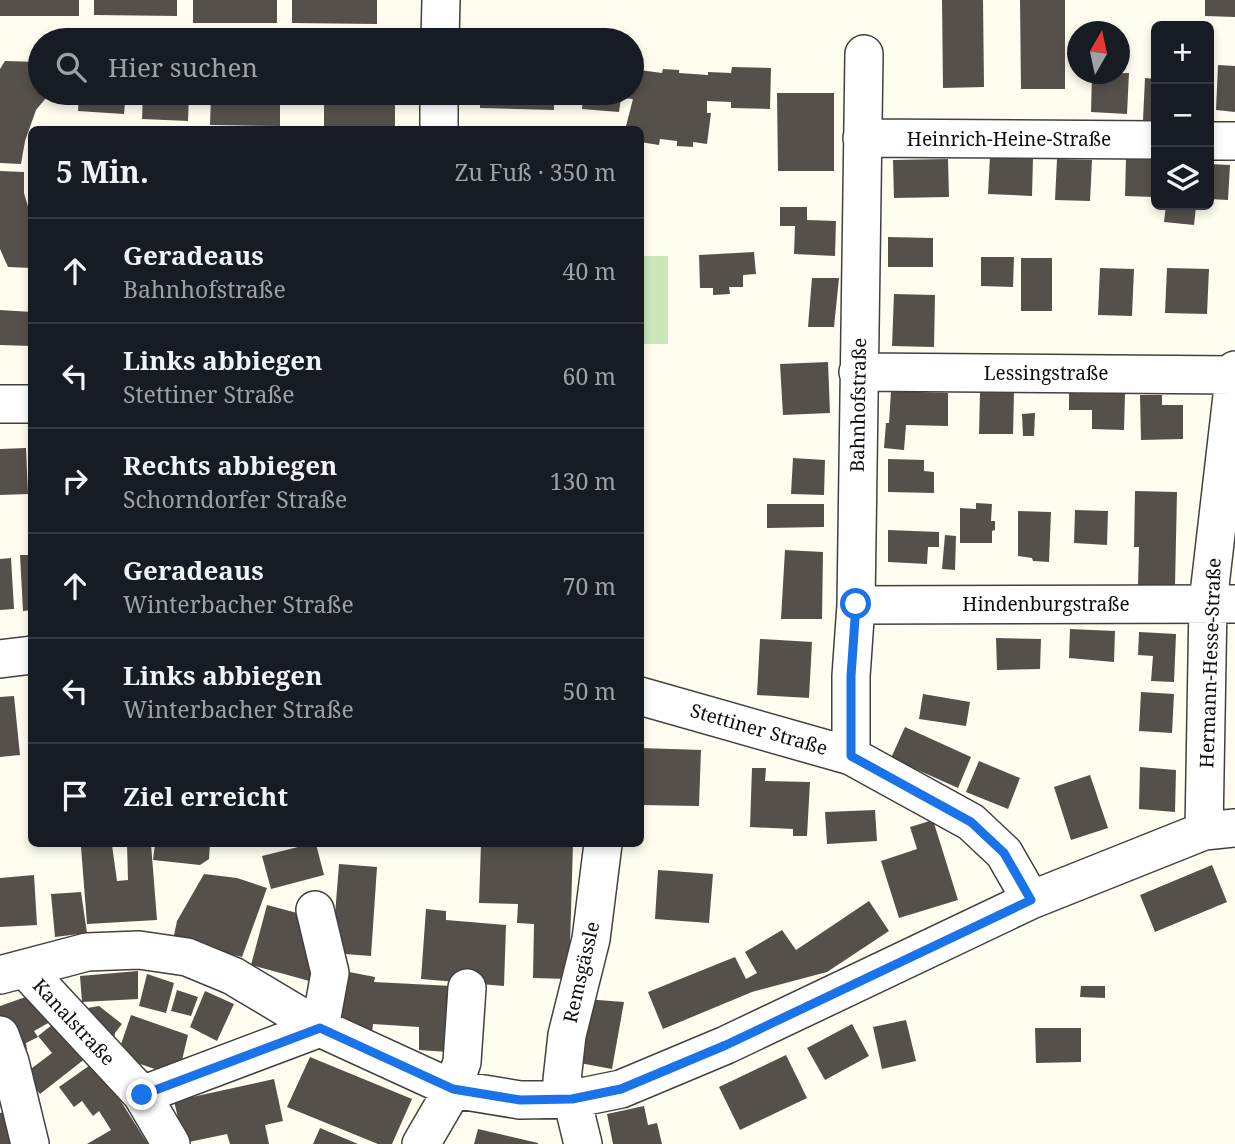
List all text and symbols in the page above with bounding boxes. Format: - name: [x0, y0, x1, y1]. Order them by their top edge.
- north arrow: [1067, 21, 1130, 84]
- map controls: [1151, 21, 1214, 210]
- button: +: [1151, 21, 1214, 84]
- search box: [28, 28, 644, 105]
- icon: search: [52, 48, 90, 86]
- text: Hier suchen: [108, 49, 258, 85]
- button: −: [1151, 84, 1214, 147]
- street label: Heinrich-Heine-Straße: [907, 126, 1111, 152]
- button: layers: [1151, 147, 1214, 210]
- text: 5 Min.: [56, 151, 149, 192]
- text: Zu Fuß · 350 m: [455, 156, 616, 188]
- text: Geradeaus: [123, 237, 264, 273]
- icon: ahead: [56, 252, 94, 290]
- text: 40 m: [563, 255, 616, 287]
- text: Bahnhofstraße: [123, 273, 286, 305]
- street label: Bahnhofstraße: [844, 338, 872, 472]
- text: Links abbiegen: [123, 342, 322, 378]
- icon: left: [56, 357, 94, 395]
- text: 60 m: [563, 360, 616, 392]
- street label: Lessingstraße: [984, 360, 1108, 386]
- text: Stettiner Straße: [123, 378, 295, 410]
- text: Rechts abbiegen: [123, 447, 337, 483]
- icon: right: [56, 462, 94, 500]
- text: 130 m: [550, 465, 616, 497]
- text: Schorndorfer Straße: [123, 483, 347, 515]
- text: Geradeaus: [123, 552, 264, 588]
- street label: Hermann-Hesse-Straße: [1193, 557, 1227, 769]
- icon: ahead: [56, 567, 94, 605]
- text: 70 m: [563, 570, 616, 602]
- text: Winterbacher Straße: [123, 588, 354, 620]
- route start: [840, 588, 871, 619]
- street label: Hindenburgstraße: [962, 591, 1130, 617]
- text: Links abbiegen: [123, 657, 322, 693]
- icon: left: [56, 672, 94, 710]
- text: 50 m: [563, 675, 616, 707]
- text: Winterbacher Straße: [123, 693, 354, 725]
- street label: Stettiner Straße: [687, 697, 831, 761]
- icon: arrive: [56, 777, 94, 815]
- text: Ziel erreicht: [123, 778, 288, 814]
- street label: Remsgässle: [557, 919, 605, 1025]
- street label: Kanalstraße: [27, 973, 121, 1071]
- route end: [126, 1079, 157, 1110]

